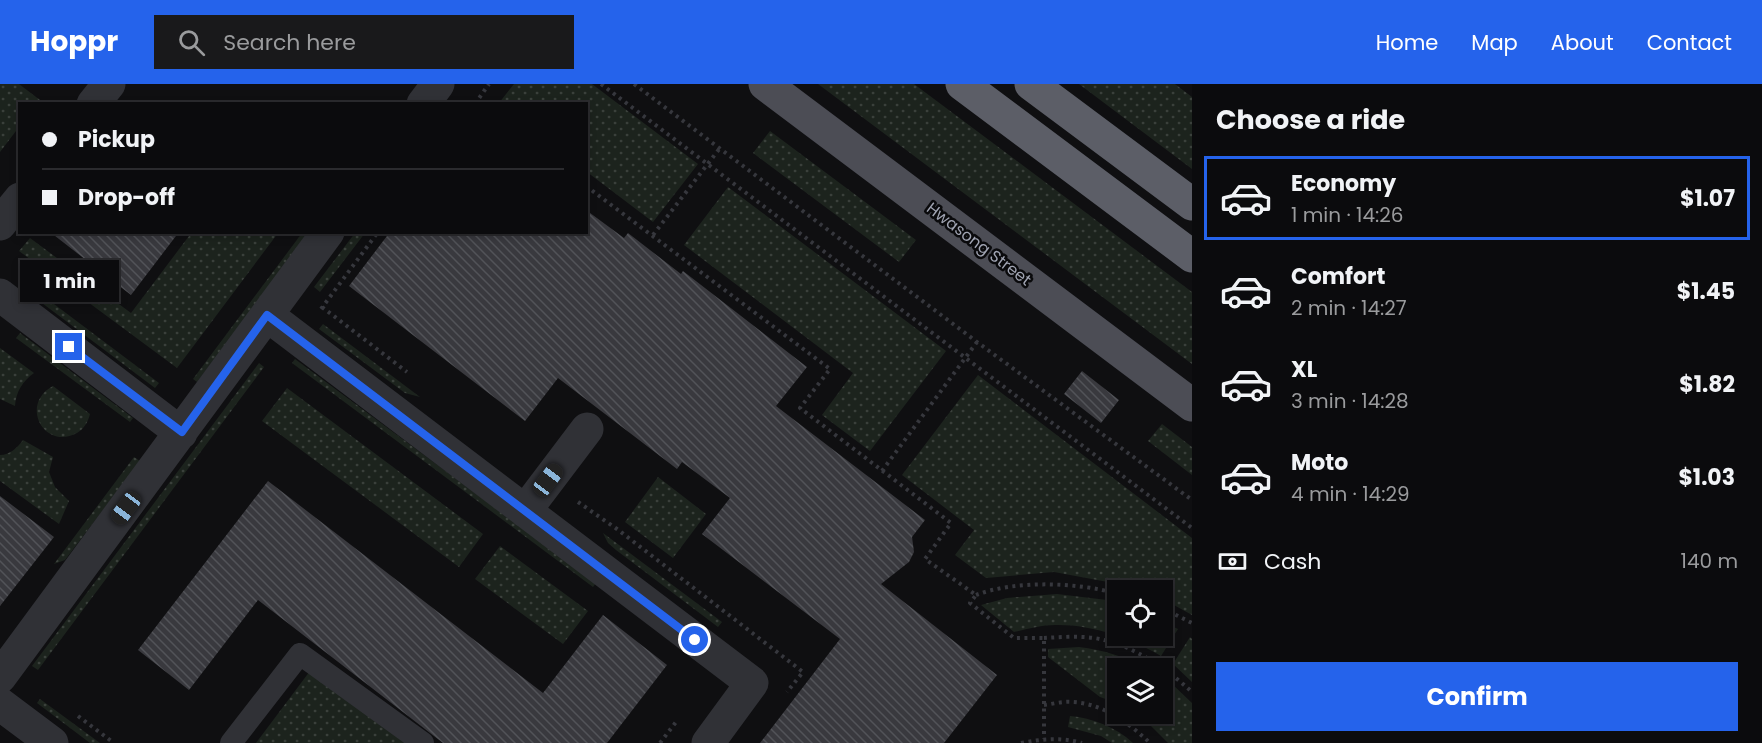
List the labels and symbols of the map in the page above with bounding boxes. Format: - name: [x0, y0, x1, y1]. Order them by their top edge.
- street label: Hwasong Street: [922, 197, 1036, 291]
- callout: 1 min: [20, 260, 118, 302]
- route end: [55, 333, 82, 360]
- car: [530, 460, 566, 500]
- car: [108, 488, 144, 528]
- route start: [681, 626, 708, 653]

